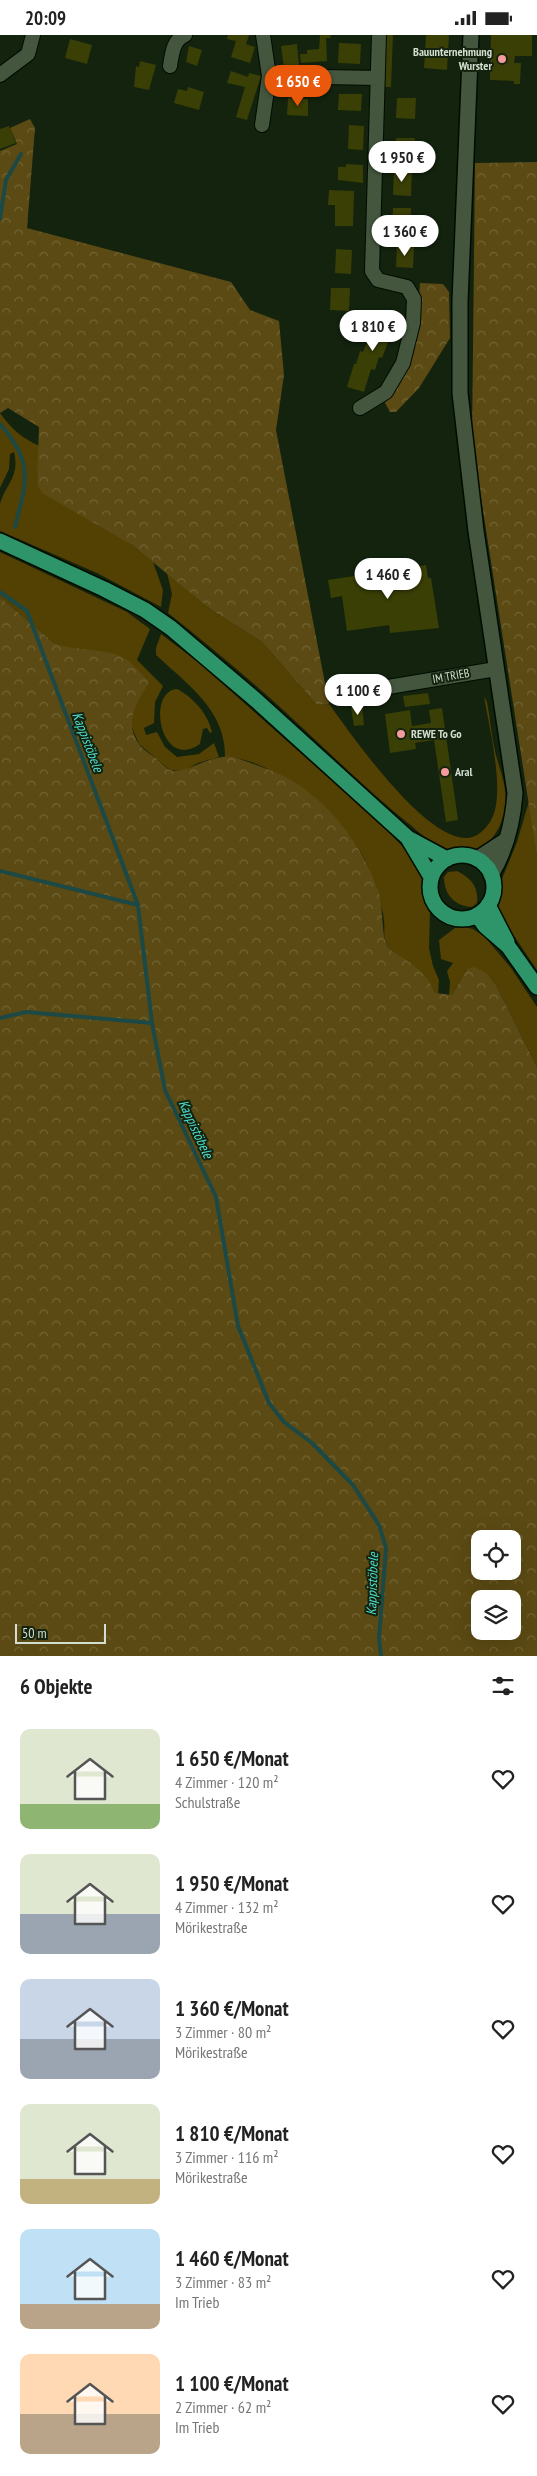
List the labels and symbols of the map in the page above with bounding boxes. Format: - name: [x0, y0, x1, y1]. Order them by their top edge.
- place label: Bauunternehmung Wurster: [413, 44, 492, 73]
- marker: Bauunternehmung Wurster: [496, 53, 508, 65]
- pin: 1 650 €: [252, 65, 344, 107]
- pin: 1 950 €: [356, 141, 448, 183]
- pin: 1 360 €: [359, 215, 451, 257]
- pin: 1 810 €: [327, 309, 419, 352]
- pin: 1 460 €: [342, 557, 434, 600]
- street label: IM TRIEB: [431, 665, 471, 686]
- pin: 1 100 €: [312, 673, 404, 716]
- water label: Kappistöbele: [68, 709, 108, 776]
- place label: REWE To Go: [411, 726, 462, 741]
- marker: REWE To Go: [395, 728, 407, 740]
- place label: Aral: [454, 764, 472, 779]
- marker: Aral: [439, 766, 451, 778]
- water label: Kappistöbele: [175, 1097, 218, 1162]
- water label: Kappistöbele: [362, 1551, 382, 1616]
- scale bar: [15, 1621, 106, 1644]

